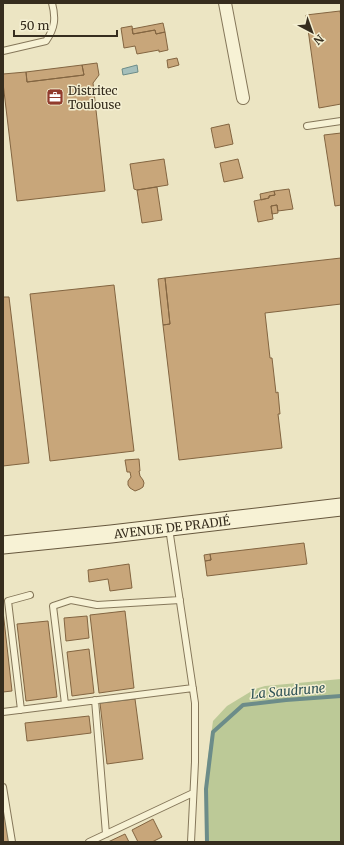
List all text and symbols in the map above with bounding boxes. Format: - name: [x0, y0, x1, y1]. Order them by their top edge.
- scale bar: [14, 12, 117, 38]
- north arrow: [292, 12, 332, 52]
- text: 50 m: [20, 18, 49, 33]
- text: N: [310, 31, 326, 48]
- place label: Distritec Toulouse: [68, 83, 121, 112]
- office icon: Distritec Toulouse: [45, 87, 65, 107]
- street label: AVENUE DE PRADIÉ: [112, 513, 231, 541]
- water label: La Saudrune: [250, 679, 326, 703]

